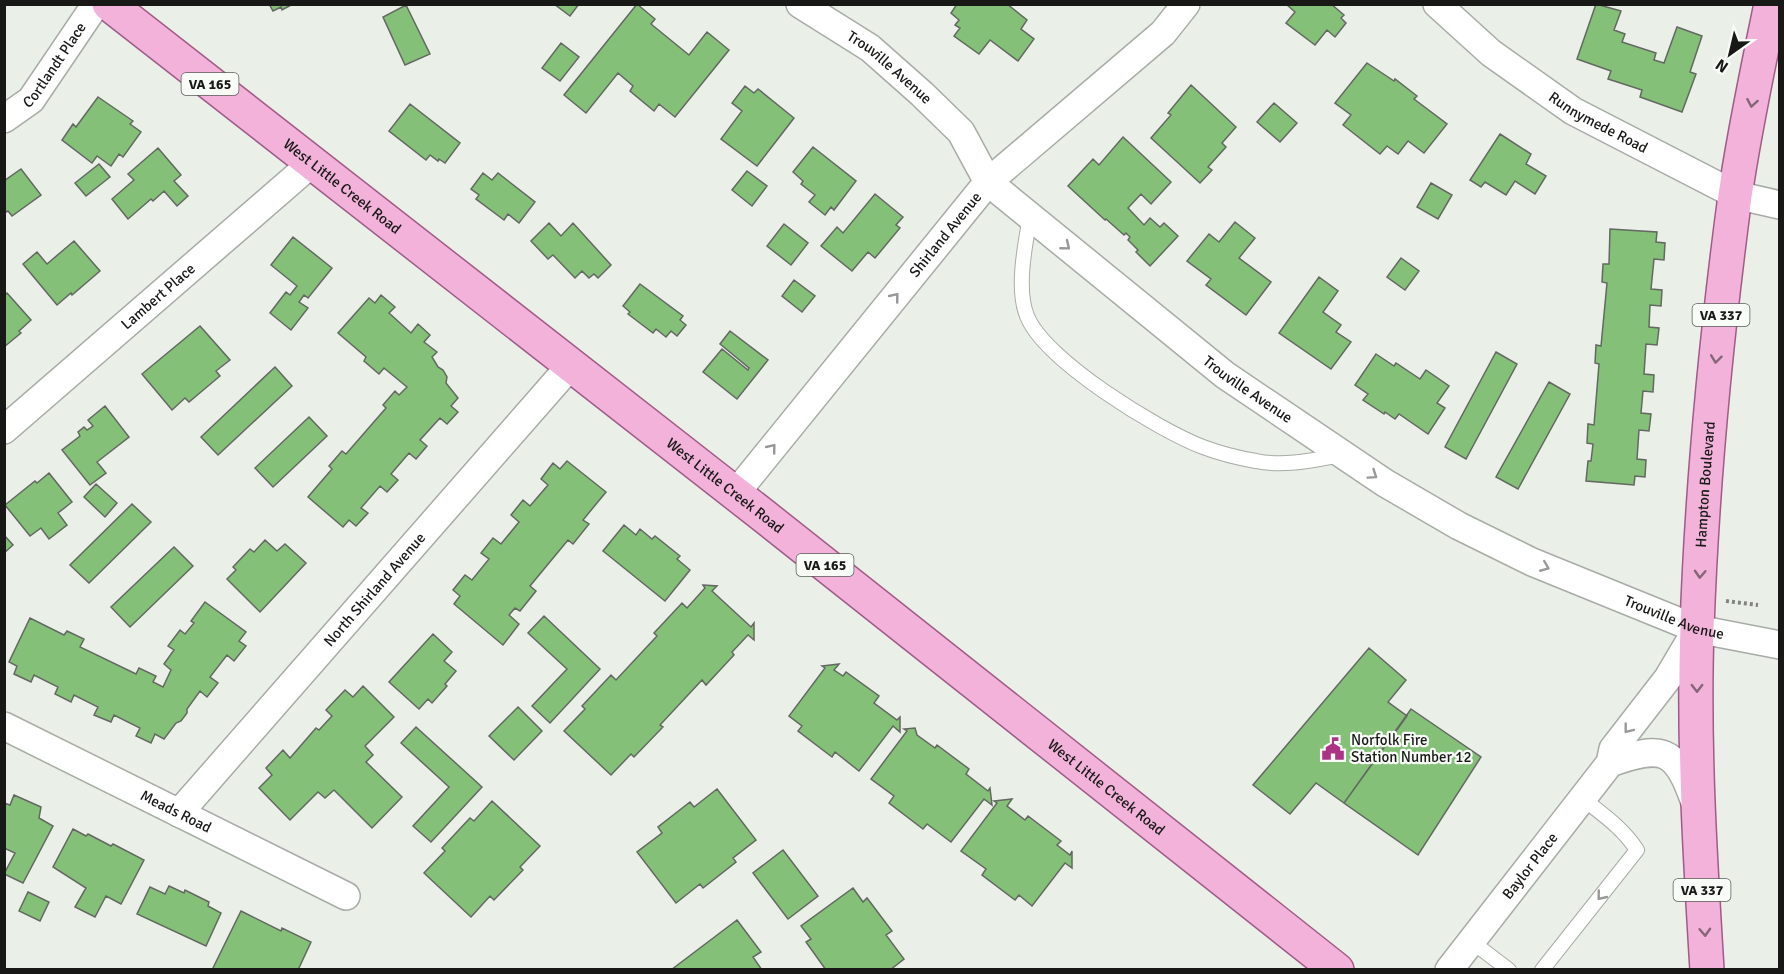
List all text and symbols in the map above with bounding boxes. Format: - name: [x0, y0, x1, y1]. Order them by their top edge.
- street label: Cortlandt Place: [19, 19, 90, 112]
- north arrow: [1700, 24, 1760, 84]
- street label: Trouville Avenue: [844, 27, 936, 108]
- text: N: [1712, 54, 1732, 77]
- road number: VA 165: [182, 73, 238, 95]
- street label: Runnymede Road: [1545, 88, 1651, 157]
- one-way arrow: [1746, 98, 1759, 108]
- street label: West Little Creek Road: [280, 135, 405, 238]
- street label: Shirland Avenue: [905, 188, 985, 281]
- one-way arrow: [1059, 238, 1070, 249]
- street label: Lambert Place: [117, 259, 199, 333]
- one-way arrow: [887, 293, 898, 304]
- road number: VA 337: [1692, 304, 1750, 326]
- street label: Trouville Avenue: [1200, 352, 1296, 427]
- one-way arrow: [1710, 354, 1723, 363]
- street label: Hampton Boulevard: [1692, 421, 1719, 548]
- street label: West Little Creek Road: [663, 434, 787, 537]
- one-way arrow: [764, 444, 775, 455]
- one-way arrow: [1367, 468, 1378, 479]
- street label: North Shirland Avenue: [320, 529, 429, 650]
- road number: VA 165: [796, 554, 854, 576]
- one-way arrow: [1539, 560, 1550, 572]
- one-way arrow: [1694, 569, 1707, 578]
- street label: Trouville Avenue: [1622, 591, 1726, 643]
- one-way arrow: [1691, 683, 1703, 692]
- one-way arrow: [1624, 722, 1635, 733]
- place label: Norfolk Fire Station Number 12: [1351, 731, 1472, 766]
- street label: West Little Creek Road: [1044, 735, 1168, 839]
- public building icon: Norfolk Fire Station Number 12: [1320, 736, 1346, 762]
- street label: Meads Road: [137, 786, 215, 837]
- street label: Baylor Place: [1499, 829, 1562, 903]
- road number: VA 337: [1674, 879, 1730, 901]
- one-way arrow: [1597, 889, 1608, 900]
- one-way arrow: [1698, 927, 1711, 936]

